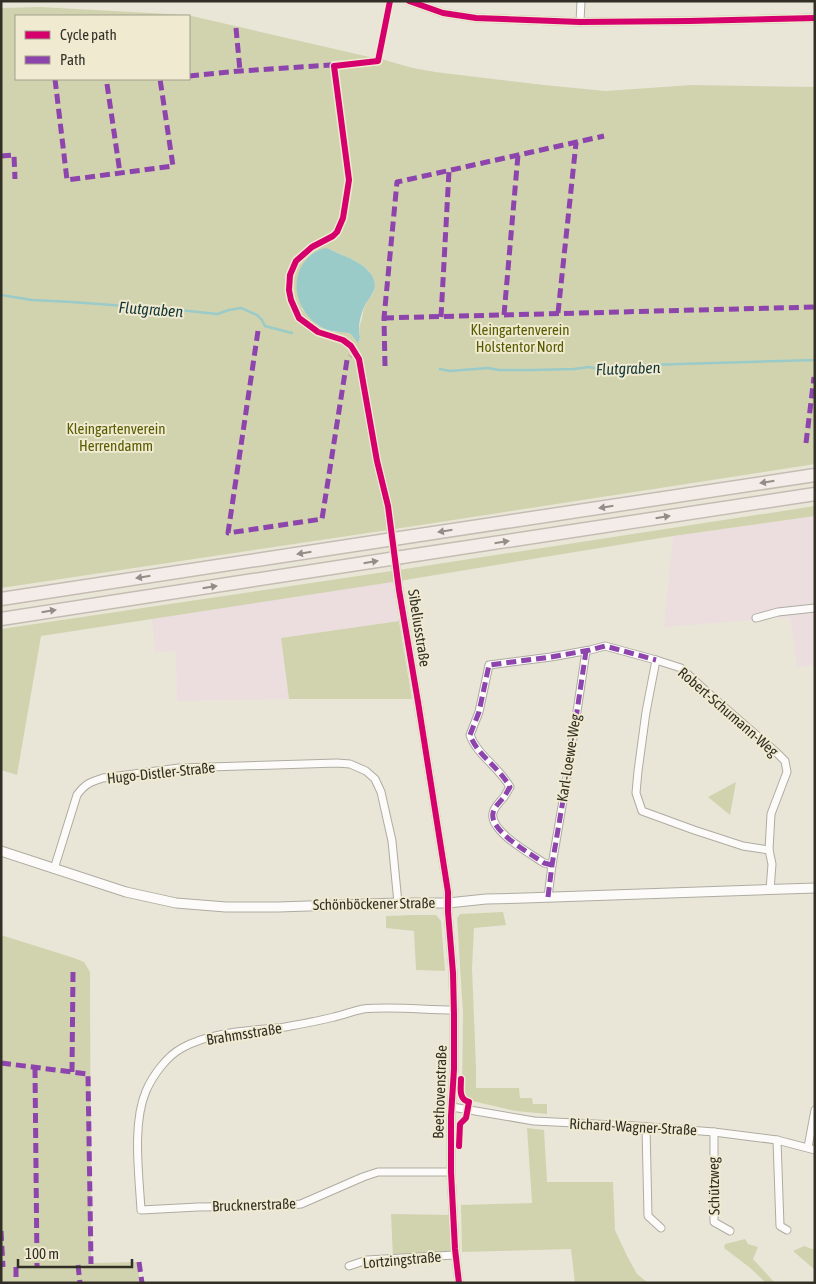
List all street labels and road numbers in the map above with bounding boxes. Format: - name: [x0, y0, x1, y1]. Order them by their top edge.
- street label: Sibeliusstraße: [405, 588, 434, 668]
- street label: Robert-Schumann-Weg: [675, 664, 782, 760]
- street label: Karl-Loewe-Weg: [553, 712, 584, 803]
- street label: Hugo-Distler-Straße: [106, 758, 216, 787]
- street label: Schönböckener Straße: [313, 894, 436, 913]
- street label: Brahmsstraße: [205, 1019, 283, 1048]
- street label: Beethovenstraße: [429, 1045, 450, 1139]
- street label: Richard-Wagner-Straße: [569, 1115, 697, 1138]
- street label: Schützweg: [704, 1156, 723, 1215]
- street label: Brucknerstraße: [212, 1195, 296, 1214]
- street label: Lortzingstraße: [362, 1248, 442, 1271]

